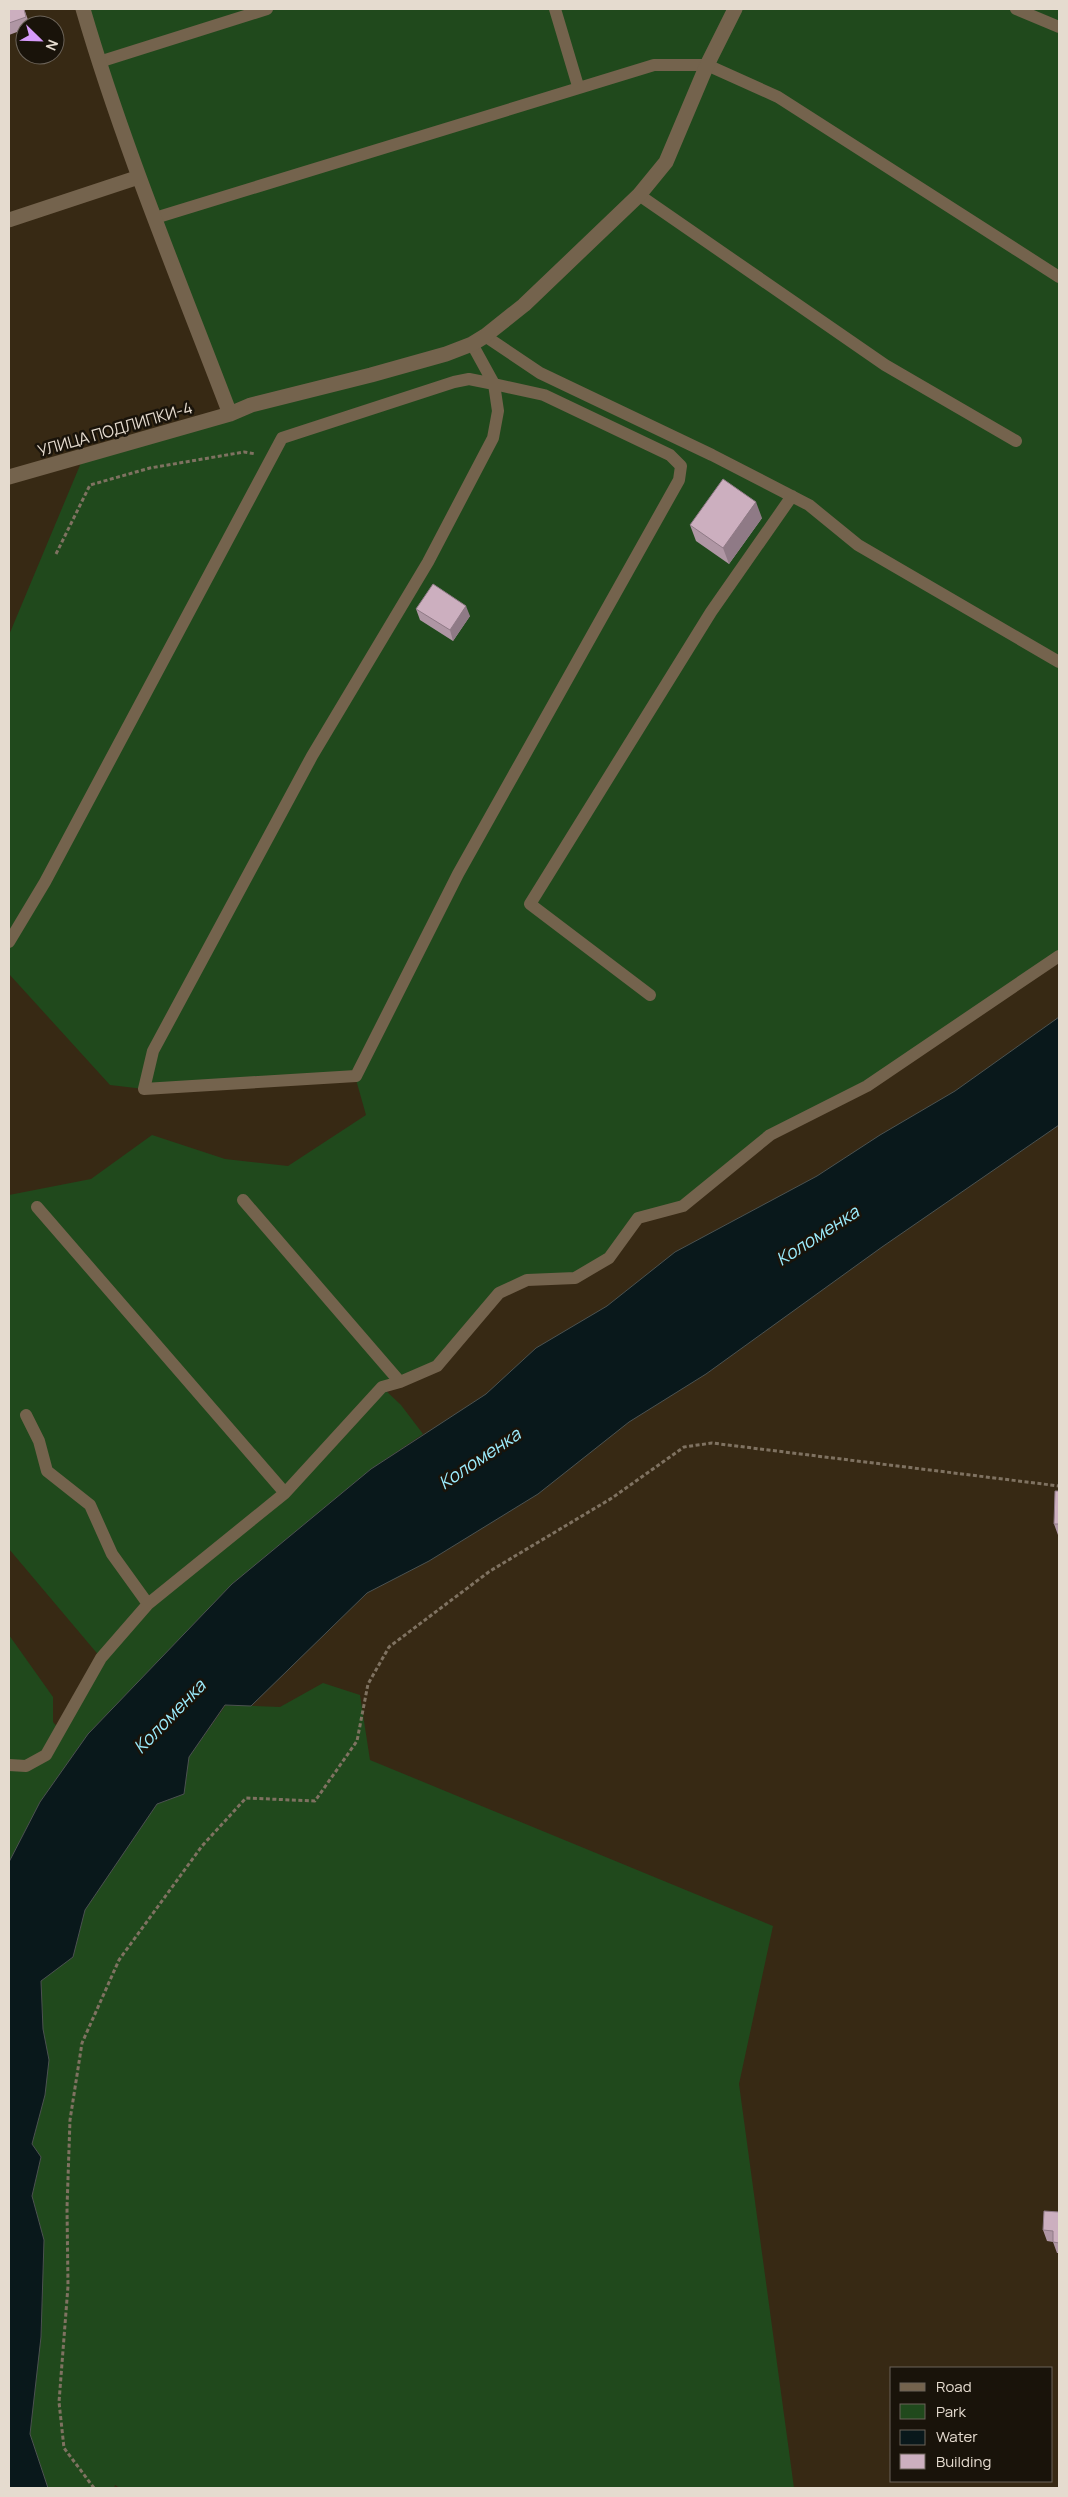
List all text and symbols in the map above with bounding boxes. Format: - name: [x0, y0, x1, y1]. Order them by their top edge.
- north arrow: [15, 15, 65, 65]
- text: N: [42, 37, 63, 54]
- street label: УЛИЦА ПОДЛИПКИ-4: [35, 396, 195, 462]
- water label: Коломенка: [771, 1199, 864, 1271]
- water label: Коломенка: [433, 1421, 526, 1494]
- water label: Коломенка: [128, 1673, 211, 1758]
- legend: [890, 2367, 1053, 2482]
- text: Road: [936, 2376, 972, 2397]
- text: Park: [936, 2401, 966, 2422]
- text: Water: [936, 2426, 978, 2447]
- text: Building: [936, 2451, 991, 2472]

